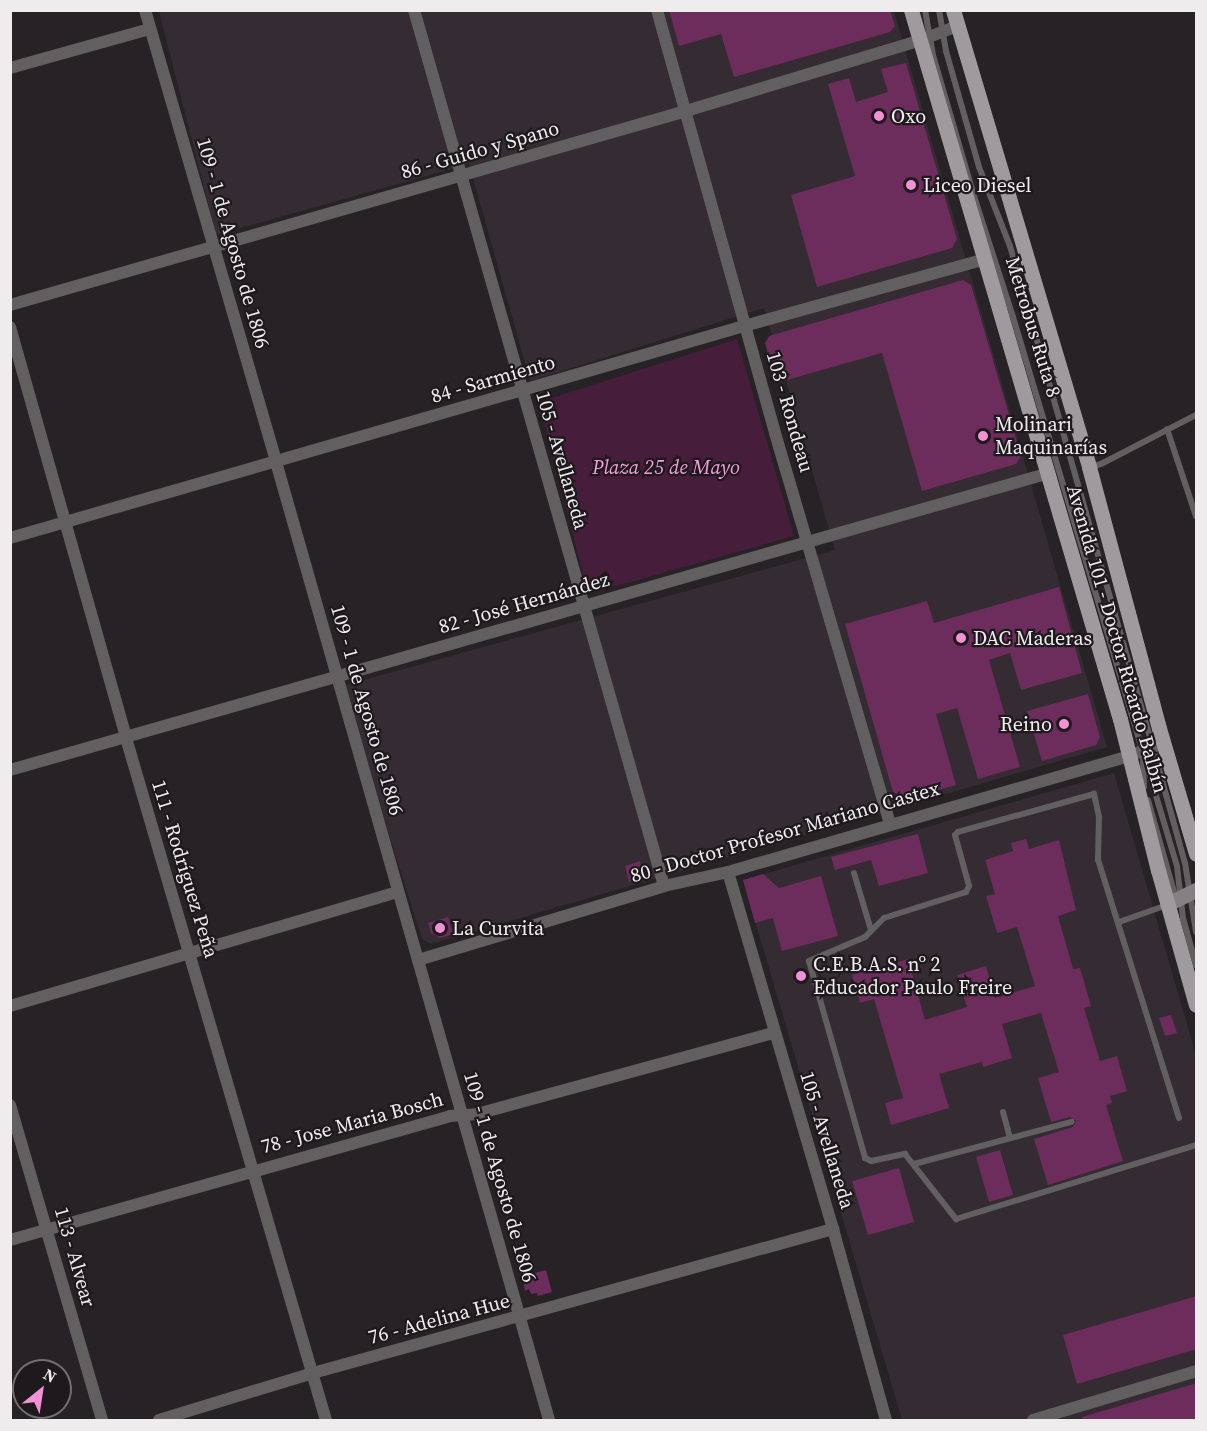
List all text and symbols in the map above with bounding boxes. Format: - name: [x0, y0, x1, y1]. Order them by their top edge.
- place label: Oxo: [891, 104, 926, 128]
- marker: Oxo: [872, 109, 886, 123]
- street label: 86 - Guido y Spano: [398, 116, 562, 184]
- street label: 109 - 1 de Agosto de 1806: [191, 135, 275, 351]
- place label: Liceo Diesel: [923, 173, 1031, 197]
- marker: Liceo Diesel: [904, 178, 918, 192]
- street label: Metrobus Ruta 8: [1000, 254, 1066, 400]
- street label: 103 - Rondeau: [761, 349, 819, 475]
- street label: 84 - Sarmiento: [428, 350, 558, 408]
- street label: 105 - Avellaneda: [531, 388, 593, 532]
- place label: Molinari Maquinarías: [995, 412, 1107, 459]
- marker: Molinari Maquinarías: [976, 429, 990, 443]
- park label: Plaza 25 de Mayo: [592, 455, 740, 479]
- street label: Avenida 101 - Doctor Ricardo Balbín: [1061, 482, 1173, 796]
- street label: 82 - José Hernández: [436, 567, 612, 639]
- street label: 109 - 1 de Agosto de 1806: [325, 602, 409, 818]
- place label: DAC Maderas: [973, 626, 1092, 650]
- marker: DAC Maderas: [954, 631, 968, 645]
- place label: Reino: [1000, 712, 1052, 736]
- marker: Reino: [1057, 717, 1071, 731]
- street label: 80 - Doctor Profesor Mariano Castex: [628, 776, 942, 888]
- street label: 111 - Rodríguez Peña: [147, 777, 223, 961]
- place label: La Curvita: [452, 916, 544, 940]
- marker: La Curvita: [433, 921, 447, 935]
- place label: C.E.B.A.S. nº 2 Educador Paulo Freire: [813, 952, 1012, 999]
- marker: C.E.B.A.S. nº 2 Educador Paulo Freire: [794, 969, 808, 983]
- street label: 105 - Avellaneda: [795, 1068, 859, 1212]
- street label: 109 - 1 de Agosto de 1806: [458, 1069, 542, 1285]
- street label: 78 - Jose Maria Bosch: [258, 1087, 446, 1159]
- street label: 113 - Alvear: [49, 1204, 101, 1310]
- street label: 76 - Adelina Hue: [366, 1289, 512, 1349]
- north arrow: [12, 1359, 72, 1419]
- text: N: [39, 1363, 61, 1388]

